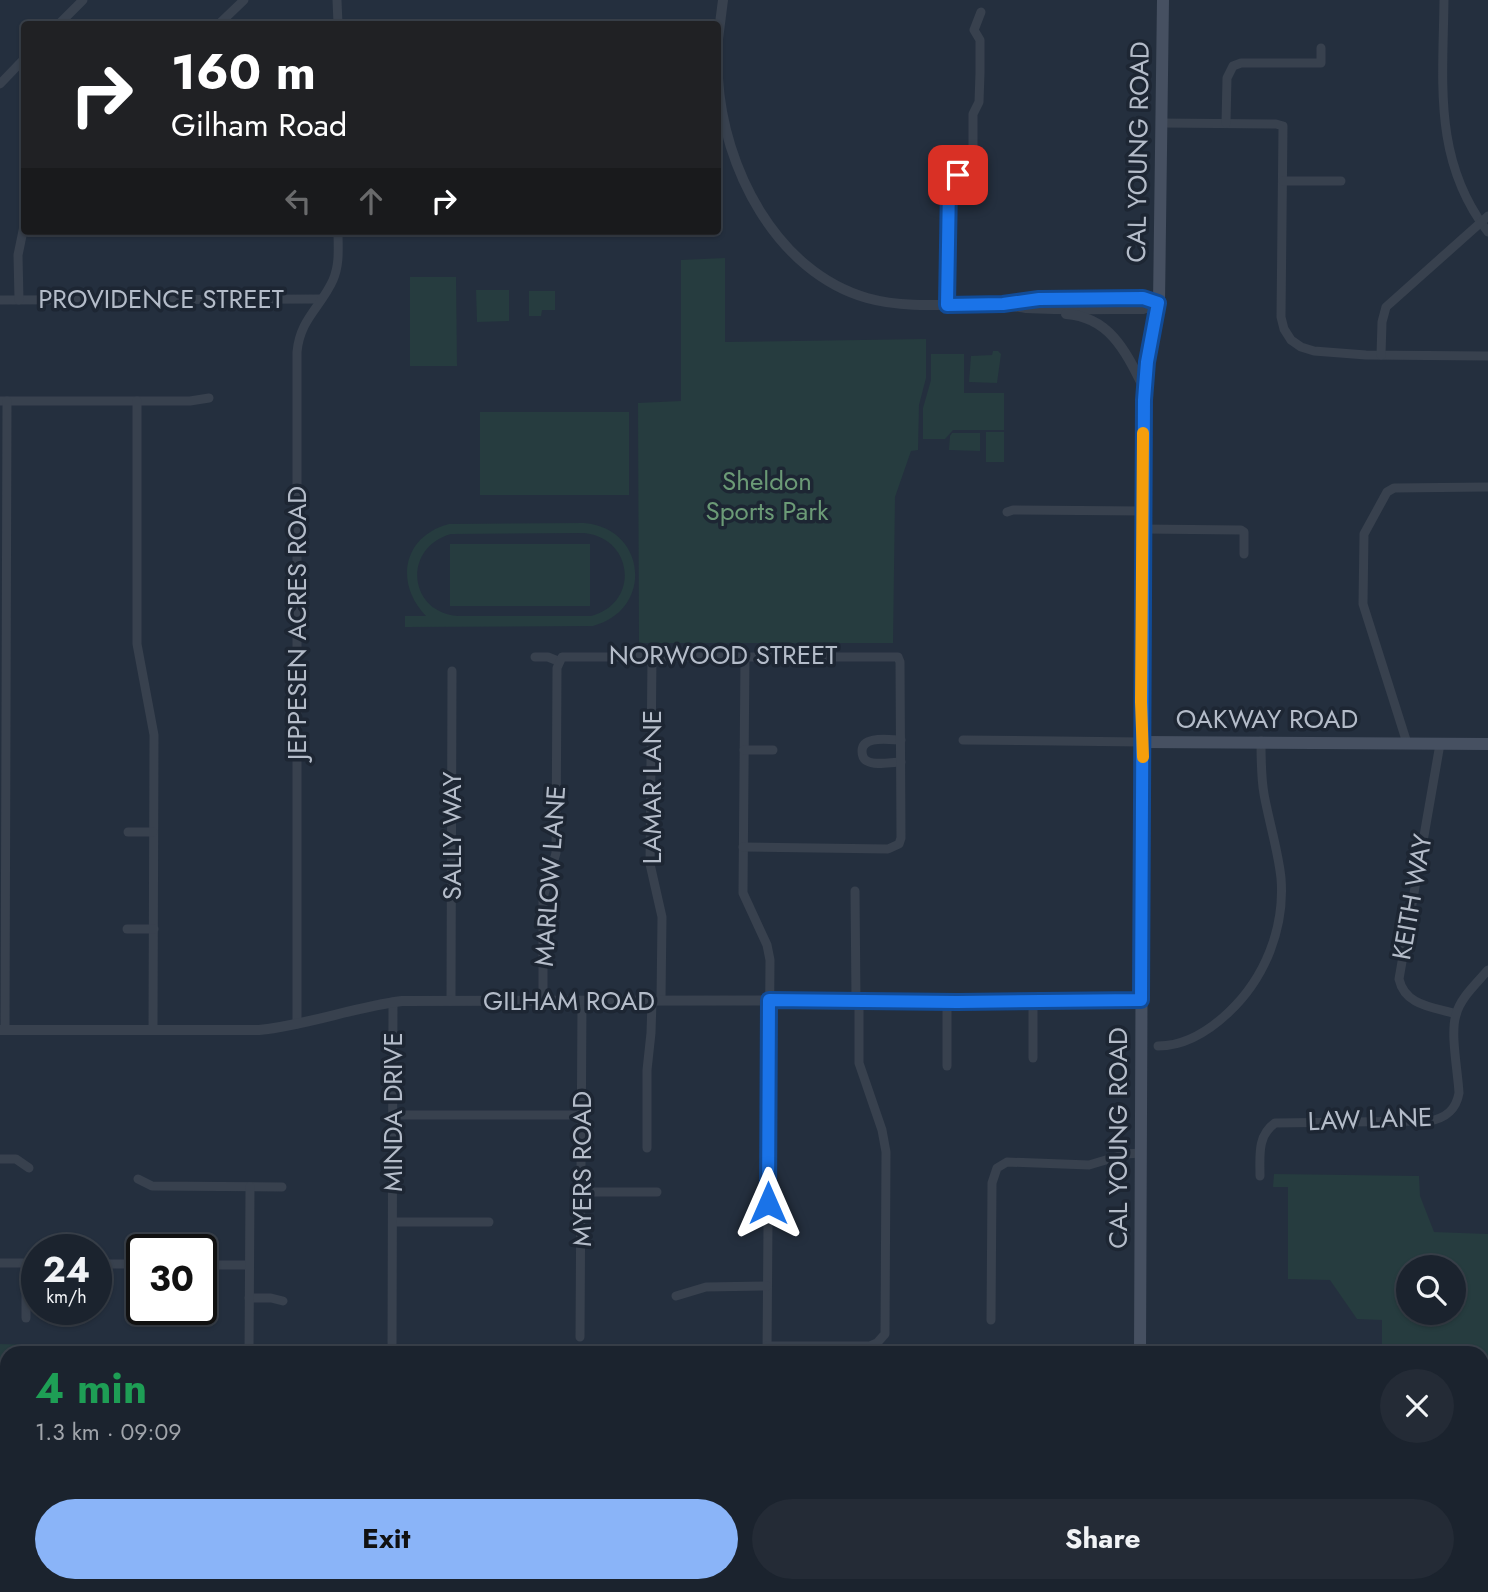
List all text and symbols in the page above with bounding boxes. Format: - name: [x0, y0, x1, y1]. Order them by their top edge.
- text: 160 m: [171, 37, 316, 107]
- street label: CAL YOUNG ROAD: [1117, 41, 1159, 263]
- icon: right: [56, 49, 147, 140]
- text: Gilham Road: [171, 102, 347, 148]
- pin: [928, 145, 988, 205]
- icon: arrive: [939, 156, 977, 194]
- icon: left: [279, 182, 317, 220]
- icon: ahead: [352, 182, 390, 220]
- icon: right: [425, 182, 463, 220]
- street label: PROVIDENCE STREET: [38, 280, 284, 318]
- park label: Sheldon Sports Park: [705, 462, 829, 530]
- street label: JEPPESEN ACRES ROAD: [278, 486, 316, 763]
- street label: NORWOOD STREET: [609, 636, 837, 674]
- street label: OAKWAY ROAD: [1176, 700, 1358, 738]
- street label: LAMAR LANE: [633, 710, 671, 864]
- street label: SALLY WAY: [433, 771, 471, 900]
- street label: MARLOW LANE: [525, 784, 575, 968]
- street label: KEITH WAY: [1382, 831, 1442, 963]
- street label: GILHAM ROAD: [483, 982, 655, 1020]
- street label: CAL YOUNG ROAD: [1099, 1027, 1137, 1249]
- street label: MINDA DRIVE: [374, 1032, 412, 1192]
- street label: MYERS ROAD: [563, 1091, 601, 1247]
- street label: LAW LANE: [1307, 1098, 1433, 1140]
- position arrow: [731, 1166, 805, 1240]
- speed limit sign: 30: [126, 1234, 217, 1325]
- text: 24: [43, 1245, 90, 1295]
- map controls: [1396, 1255, 1466, 1325]
- button: search: [1396, 1255, 1466, 1325]
- text: km/h: [46, 1284, 87, 1310]
- text: 4 min: [35, 1358, 147, 1419]
- button: close: [1380, 1369, 1454, 1443]
- text: 1.3 km · 09:09: [35, 1415, 181, 1449]
- button: Exit: [35, 1499, 738, 1579]
- button: Share: [752, 1499, 1454, 1579]

